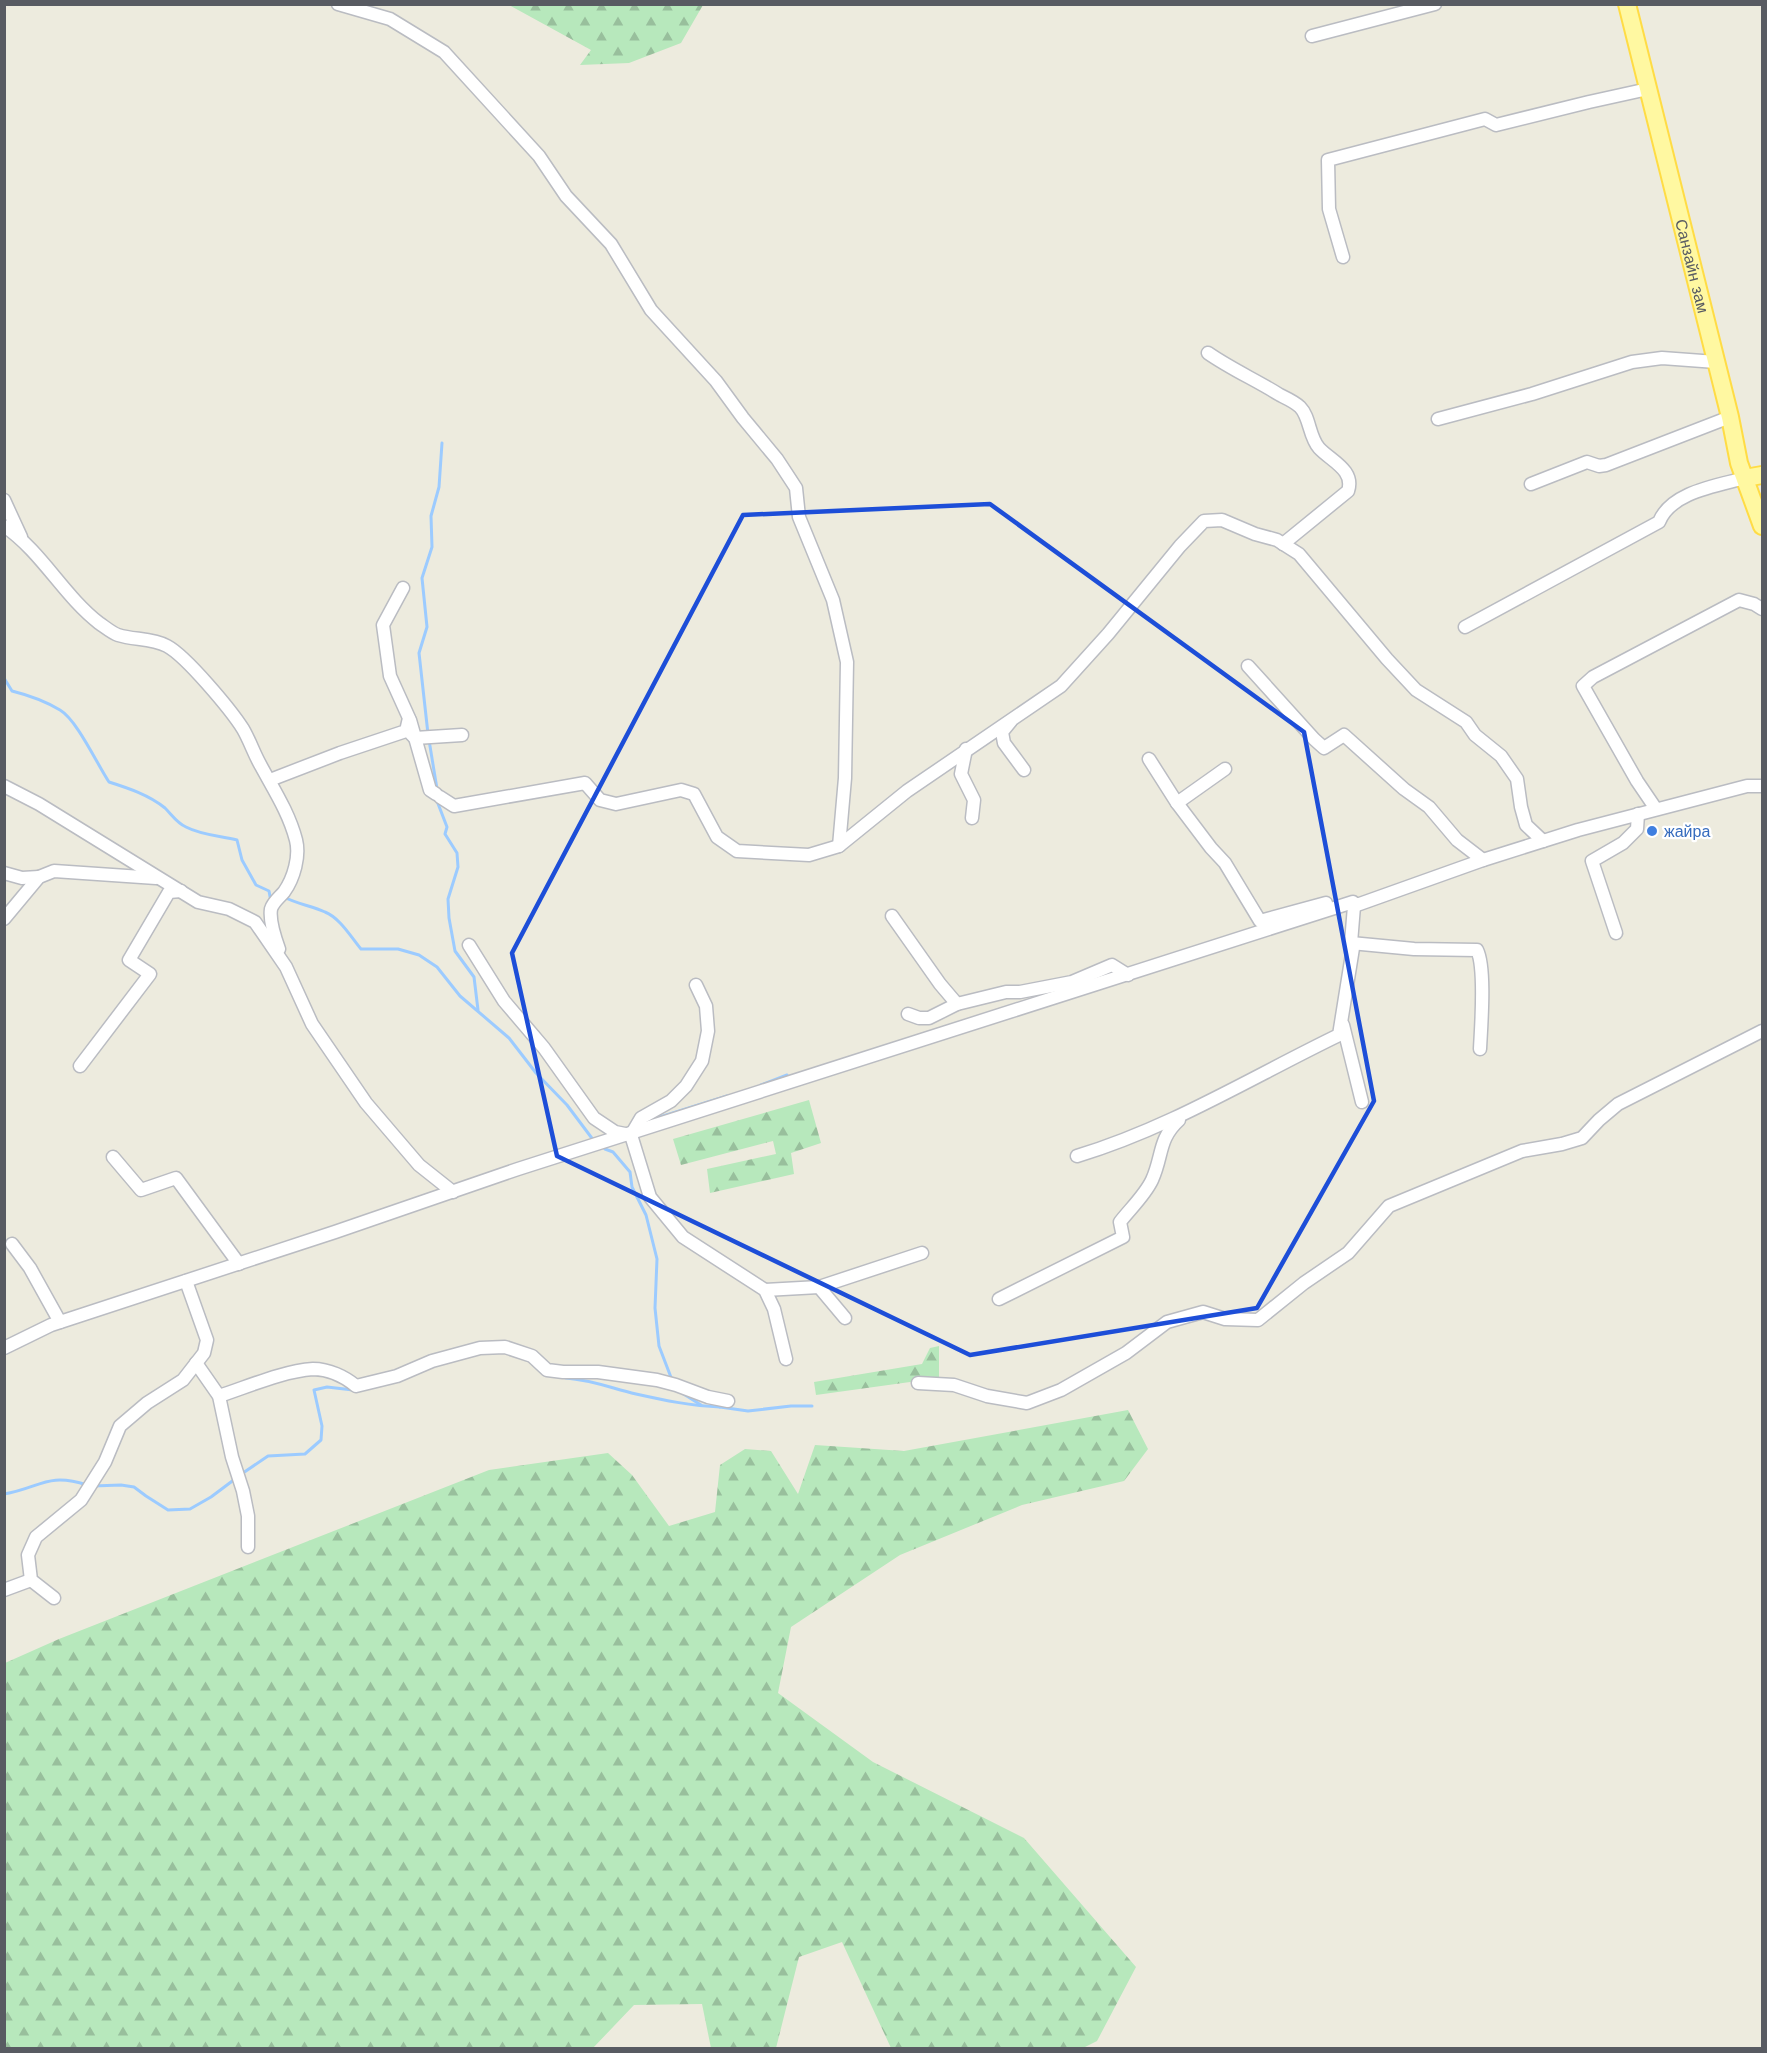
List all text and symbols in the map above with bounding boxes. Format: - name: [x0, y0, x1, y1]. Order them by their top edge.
- street label: Санзайн зам: [1671, 217, 1713, 315]
- place label: жайра: [1664, 822, 1710, 841]
- marker: жайра: [1645, 824, 1659, 838]

